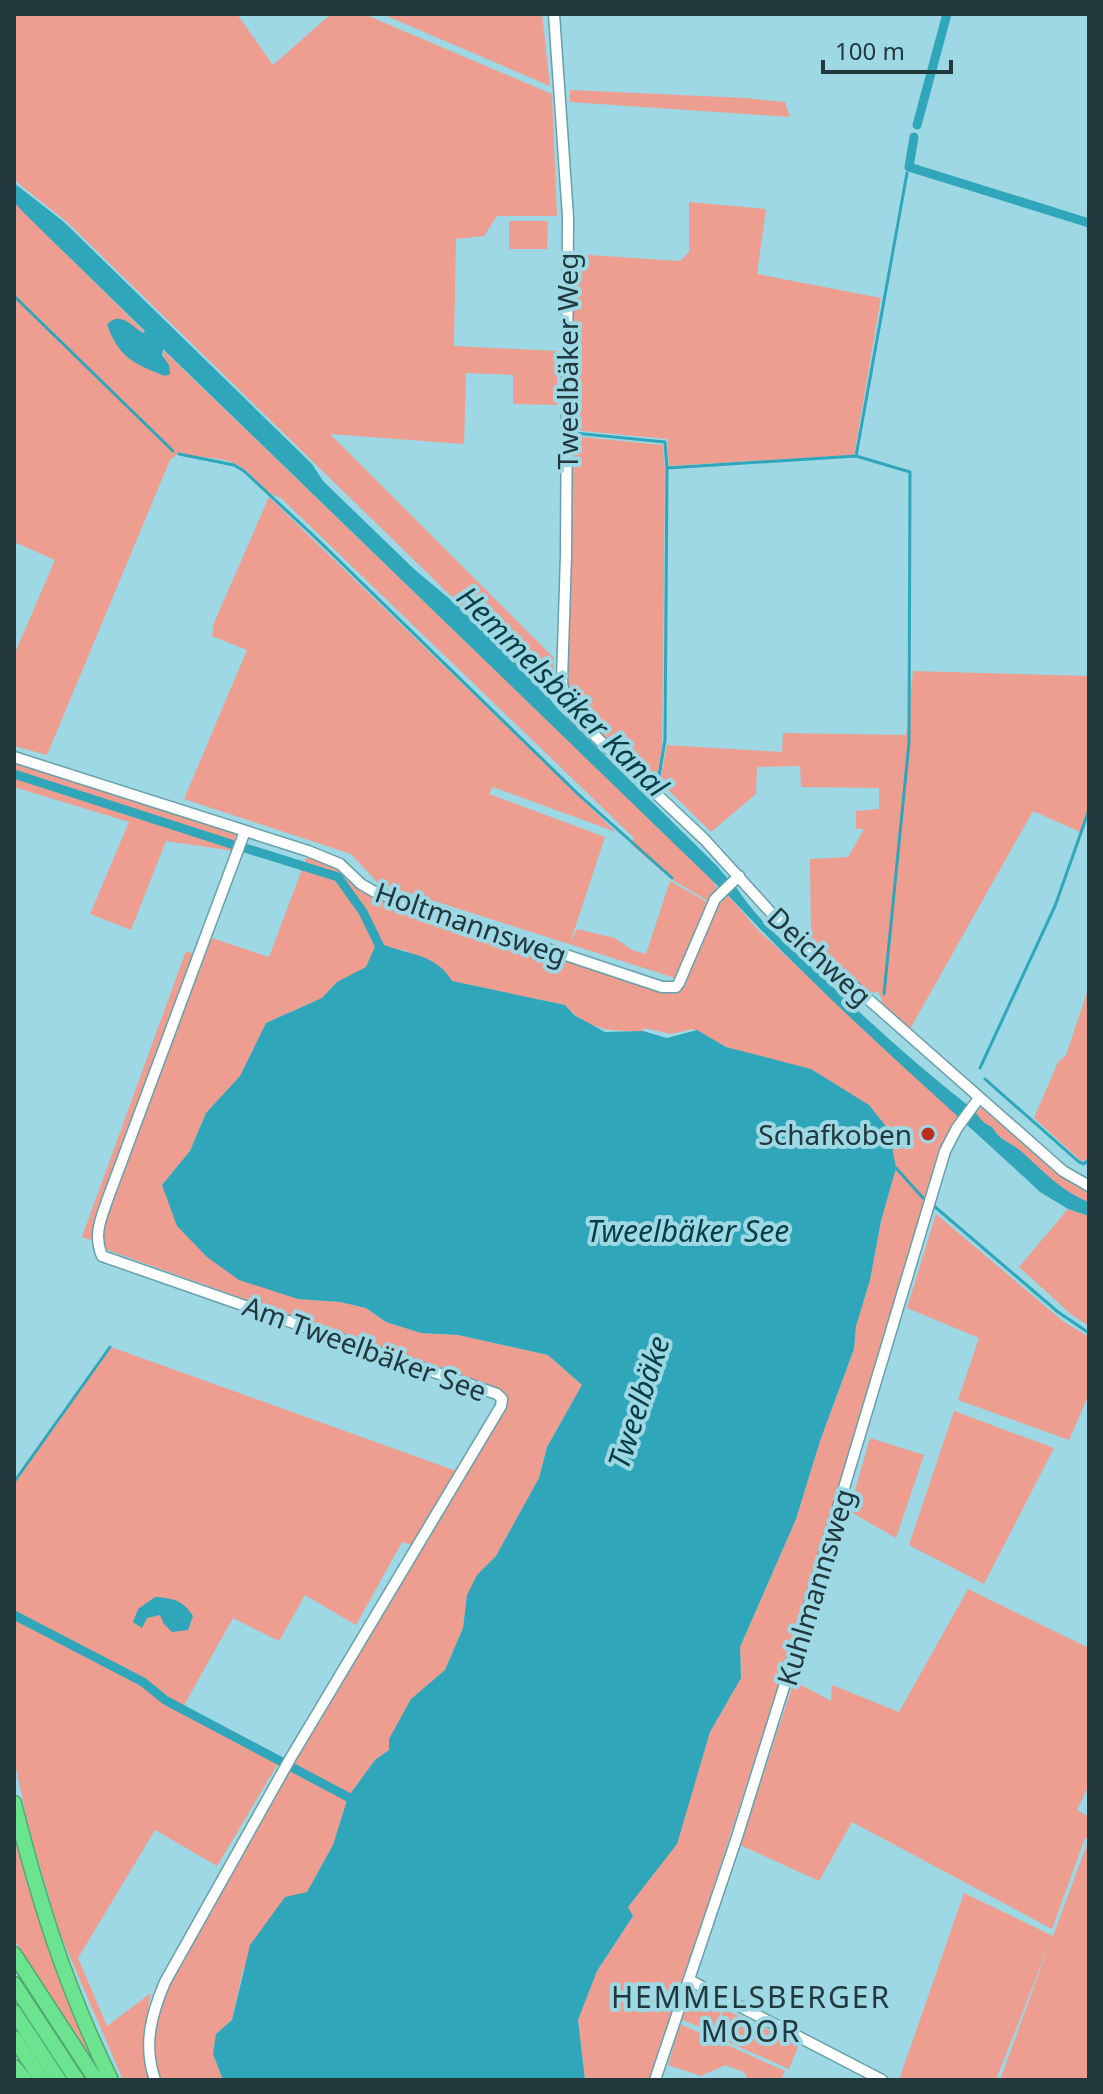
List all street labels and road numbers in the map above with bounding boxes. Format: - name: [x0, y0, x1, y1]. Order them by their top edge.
- street label: Tweelbäker Weg: [548, 253, 586, 469]
- street label: Holtmannsweg: [370, 872, 572, 974]
- street label: Deichweg: [760, 898, 880, 1014]
- street label: Am Tweelbäker See: [238, 1286, 492, 1410]
- street label: Kuhlmannsweg: [767, 1484, 863, 1690]

